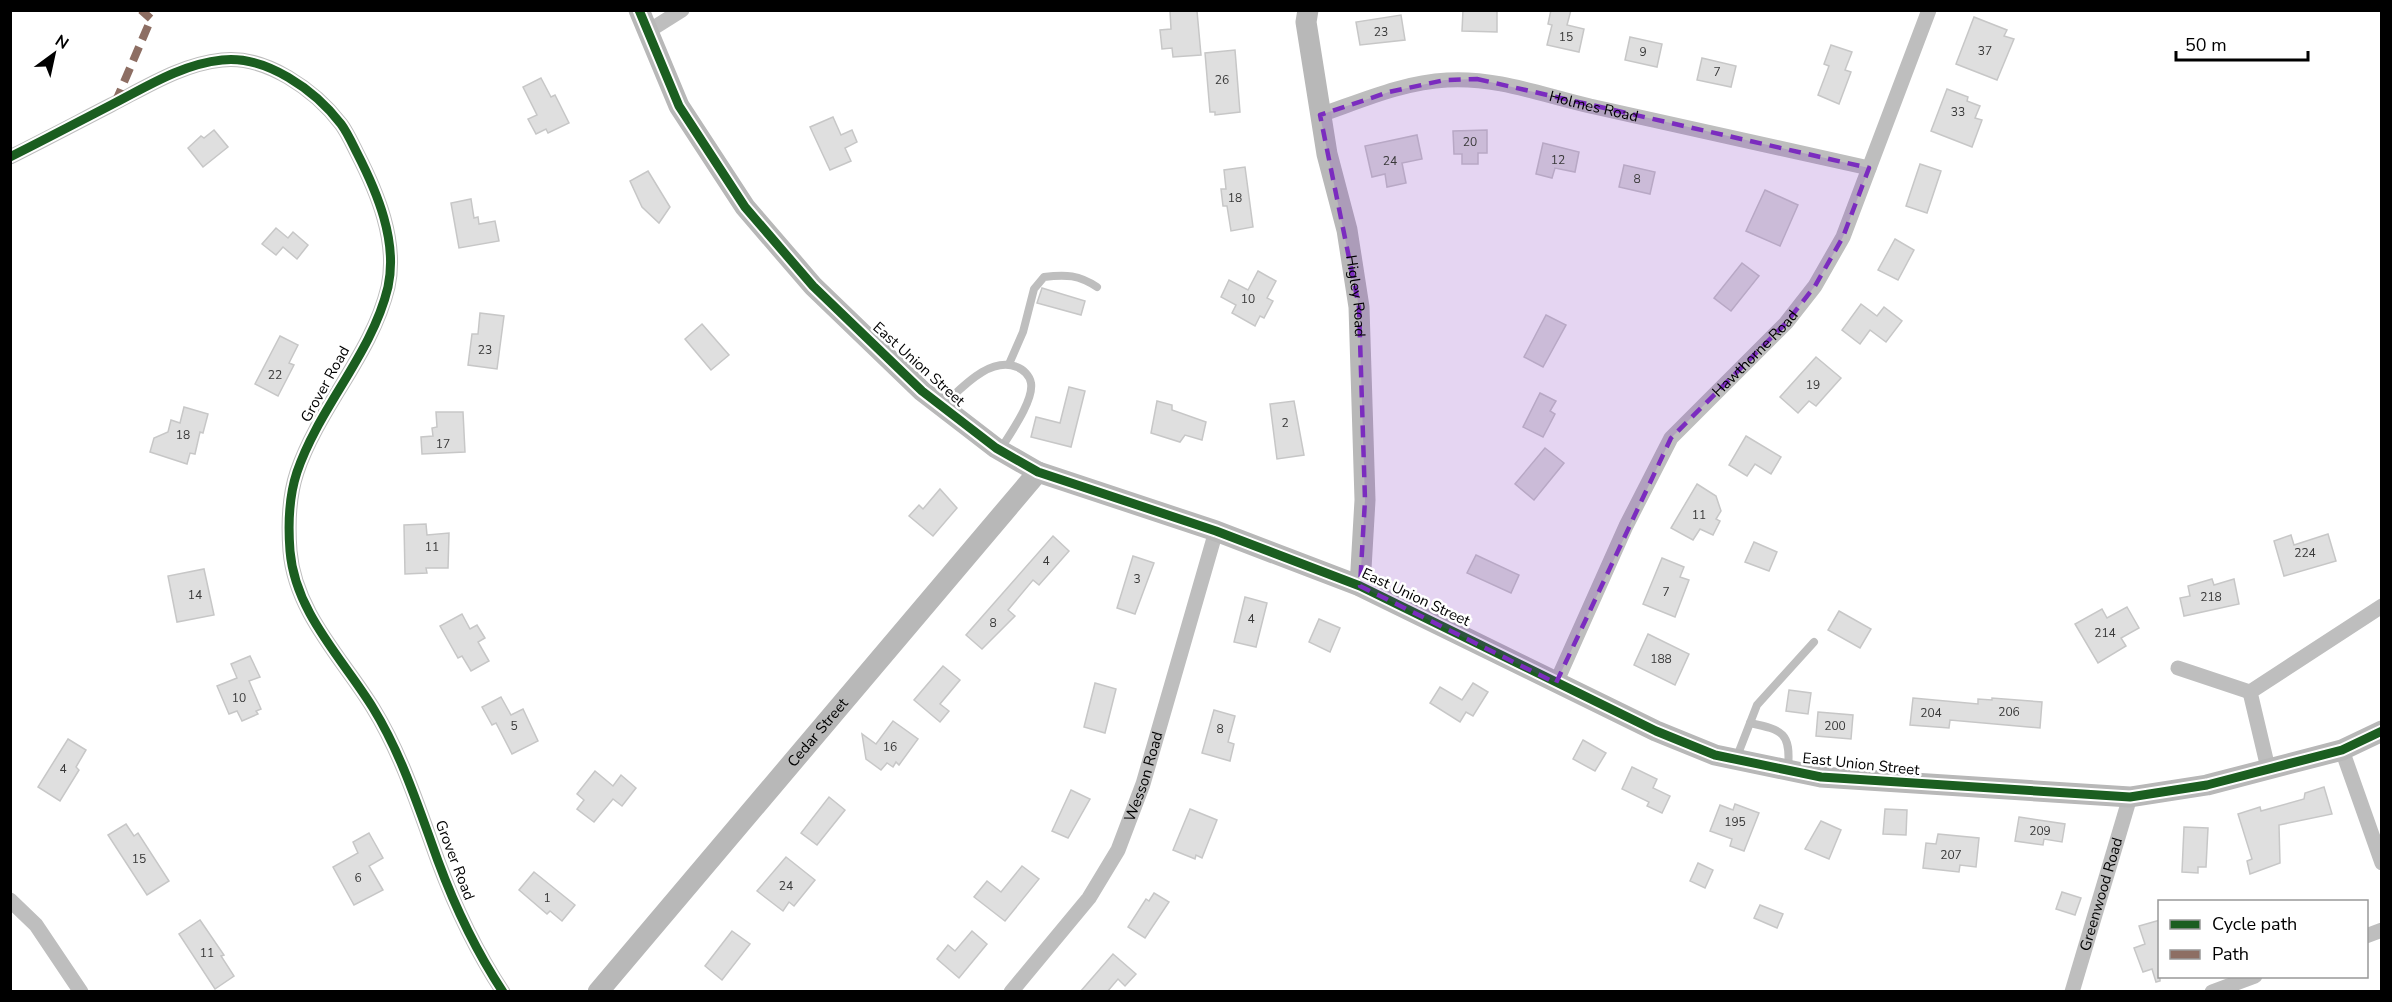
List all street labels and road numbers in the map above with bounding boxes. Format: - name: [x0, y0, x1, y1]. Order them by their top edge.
- street label: Holmes Road: [1547, 86, 1640, 127]
- street label: Higley Road: [1341, 254, 1370, 337]
- street label: Hawthorne Road: [1708, 306, 1803, 401]
- street label: East Union Street: [869, 317, 970, 411]
- street label: Grover Road: [296, 342, 354, 426]
- street label: East Union Street: [1359, 563, 1474, 631]
- street label: Cedar Street: [783, 693, 853, 771]
- street label: Wesson Road: [1120, 729, 1168, 825]
- street label: East Union Street: [1802, 748, 1921, 780]
- street label: Grover Road: [431, 817, 479, 903]
- street label: Greenwood Road: [2075, 835, 2127, 953]

